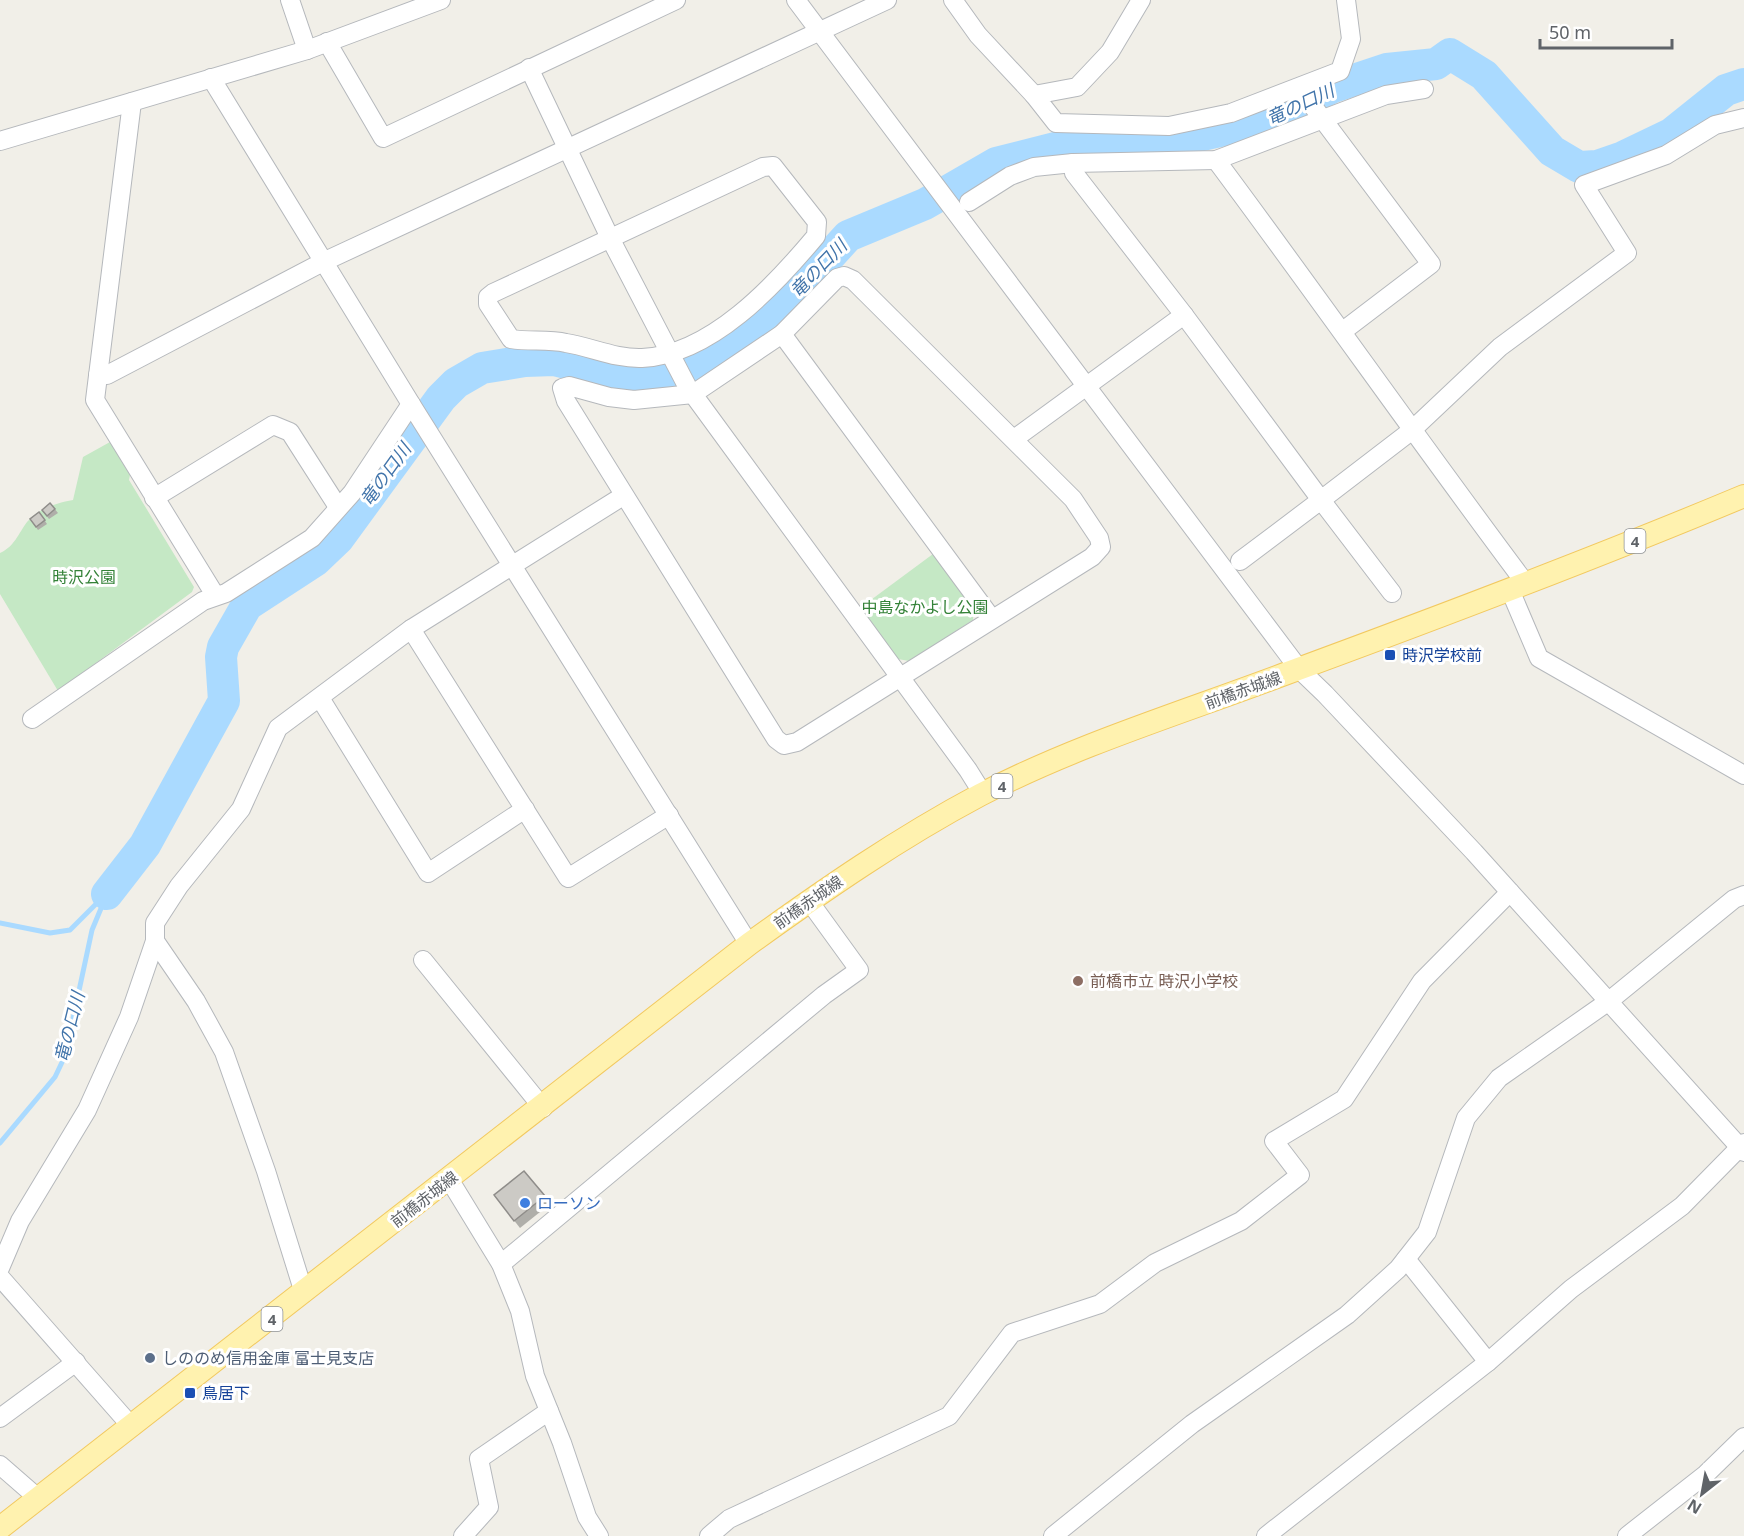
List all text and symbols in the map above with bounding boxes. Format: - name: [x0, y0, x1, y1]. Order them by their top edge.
- scale bar: [1540, 12, 1672, 50]
- text: 50 m: [1549, 20, 1591, 44]
- water label: 竜の口川: [1262, 77, 1340, 130]
- water label: 竜の口川: [784, 232, 853, 302]
- water label: 竜の口川: [354, 436, 417, 510]
- road number: 4: [1624, 529, 1646, 553]
- park label: 時沢公園: [52, 566, 116, 588]
- park label: 中島なかよし公園: [861, 596, 989, 618]
- place label: 時沢学校前: [1402, 644, 1482, 666]
- marker: 時沢学校前: [1383, 648, 1397, 662]
- street label: 前橋赤城線: [1202, 666, 1284, 714]
- road number: 4: [992, 774, 1012, 798]
- street label: 前橋赤城線: [769, 870, 847, 934]
- place label: 前橋市立 時沢小学校: [1090, 970, 1238, 992]
- marker: 前橋市立 時沢小学校: [1071, 974, 1085, 988]
- water label: 竜の口川: [49, 987, 90, 1065]
- street label: 前橋赤城線: [386, 1166, 462, 1232]
- place label: ローソン: [537, 1192, 601, 1214]
- marker: ローソン: [518, 1196, 532, 1210]
- road number: 4: [262, 1307, 282, 1331]
- place label: しののめ信用金庫 富士見支店: [162, 1347, 374, 1369]
- marker: しののめ信用金庫 富士見支店: [143, 1351, 157, 1365]
- place label: 鳥居下: [202, 1382, 250, 1404]
- marker: 鳥居下: [183, 1386, 197, 1400]
- north arrow: [1672, 1464, 1732, 1524]
- text: N: [1683, 1494, 1706, 1520]

